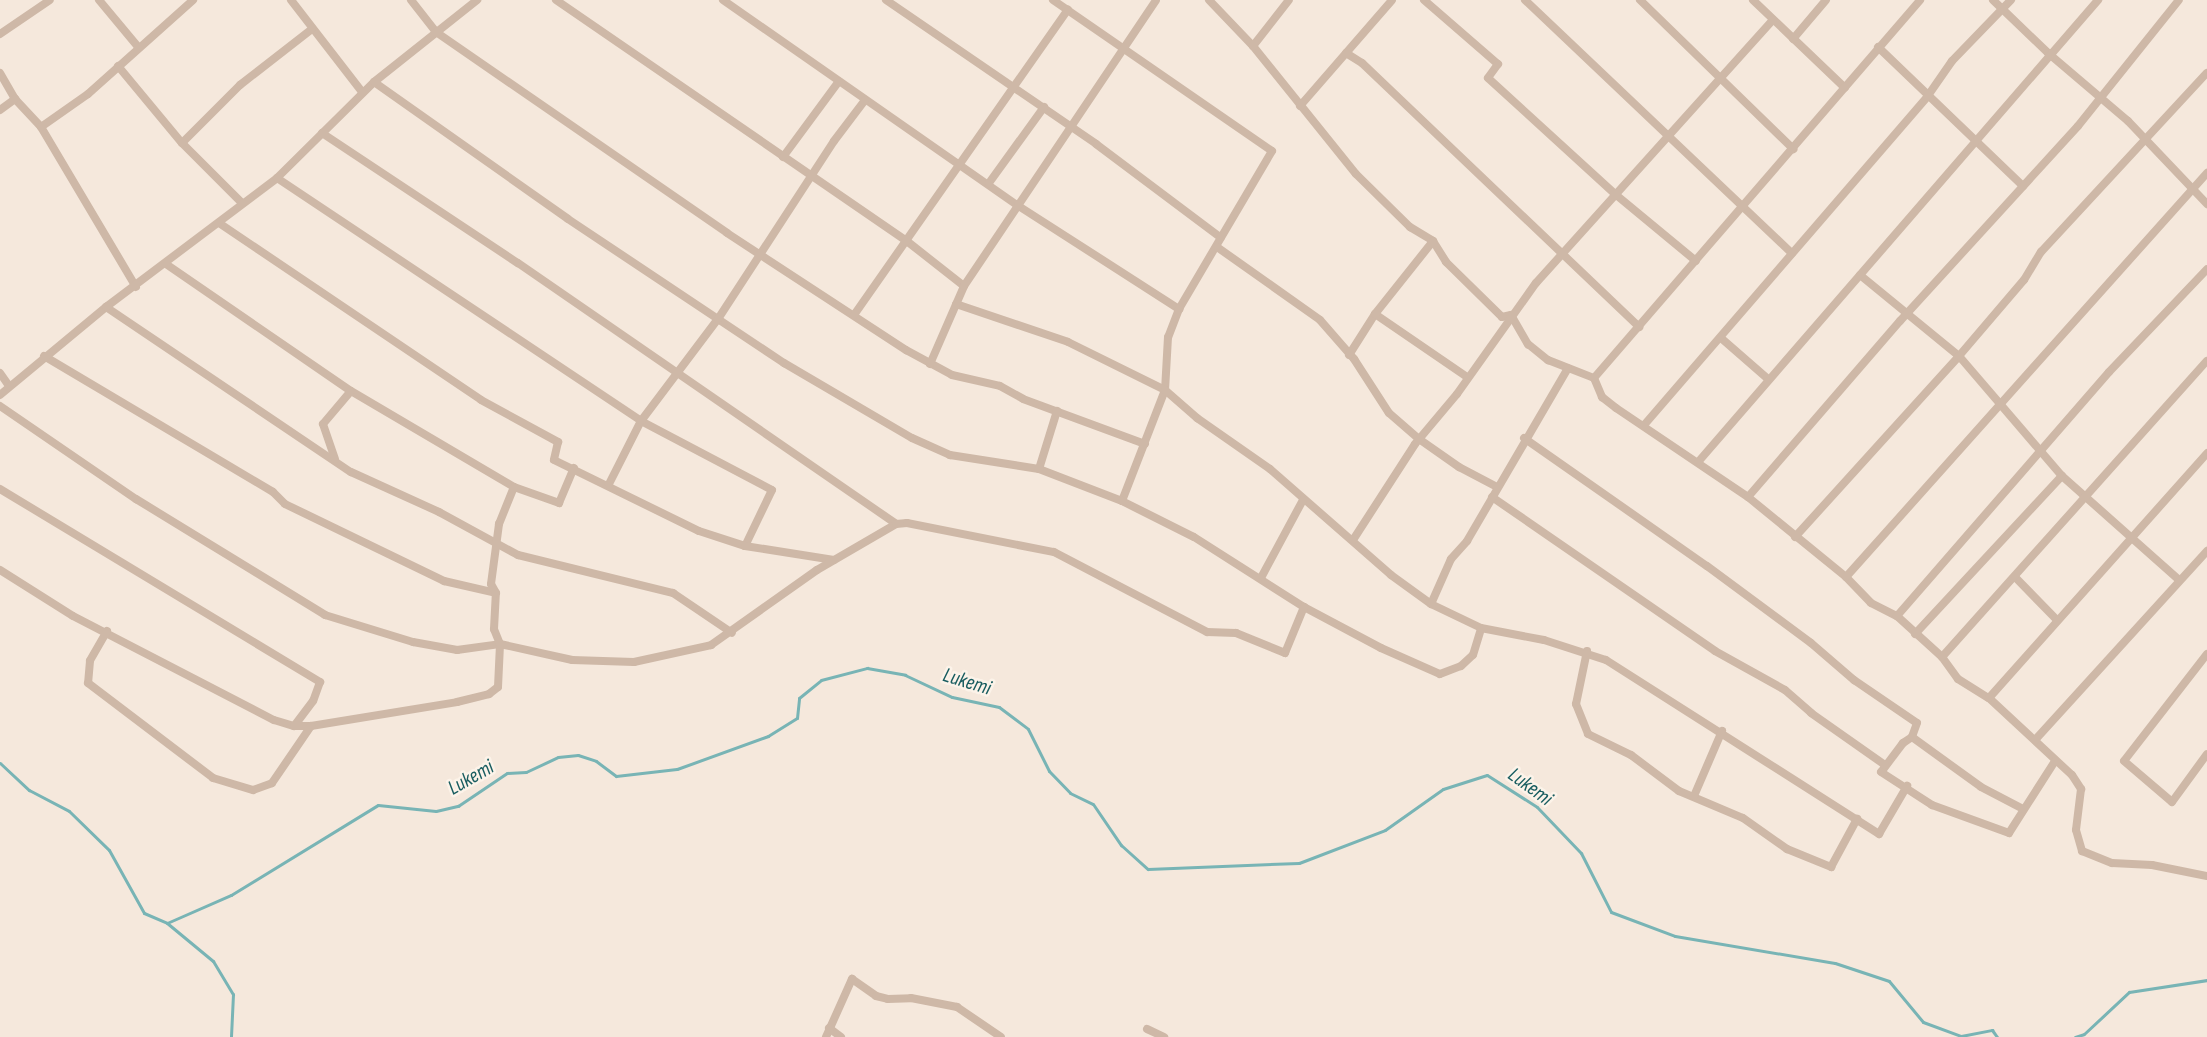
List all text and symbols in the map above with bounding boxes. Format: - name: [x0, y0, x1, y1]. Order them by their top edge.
- water label: Lukemi: [940, 663, 994, 701]
- water label: Lukemi: [444, 755, 498, 801]
- water label: Lukemi: [1503, 762, 1557, 812]

